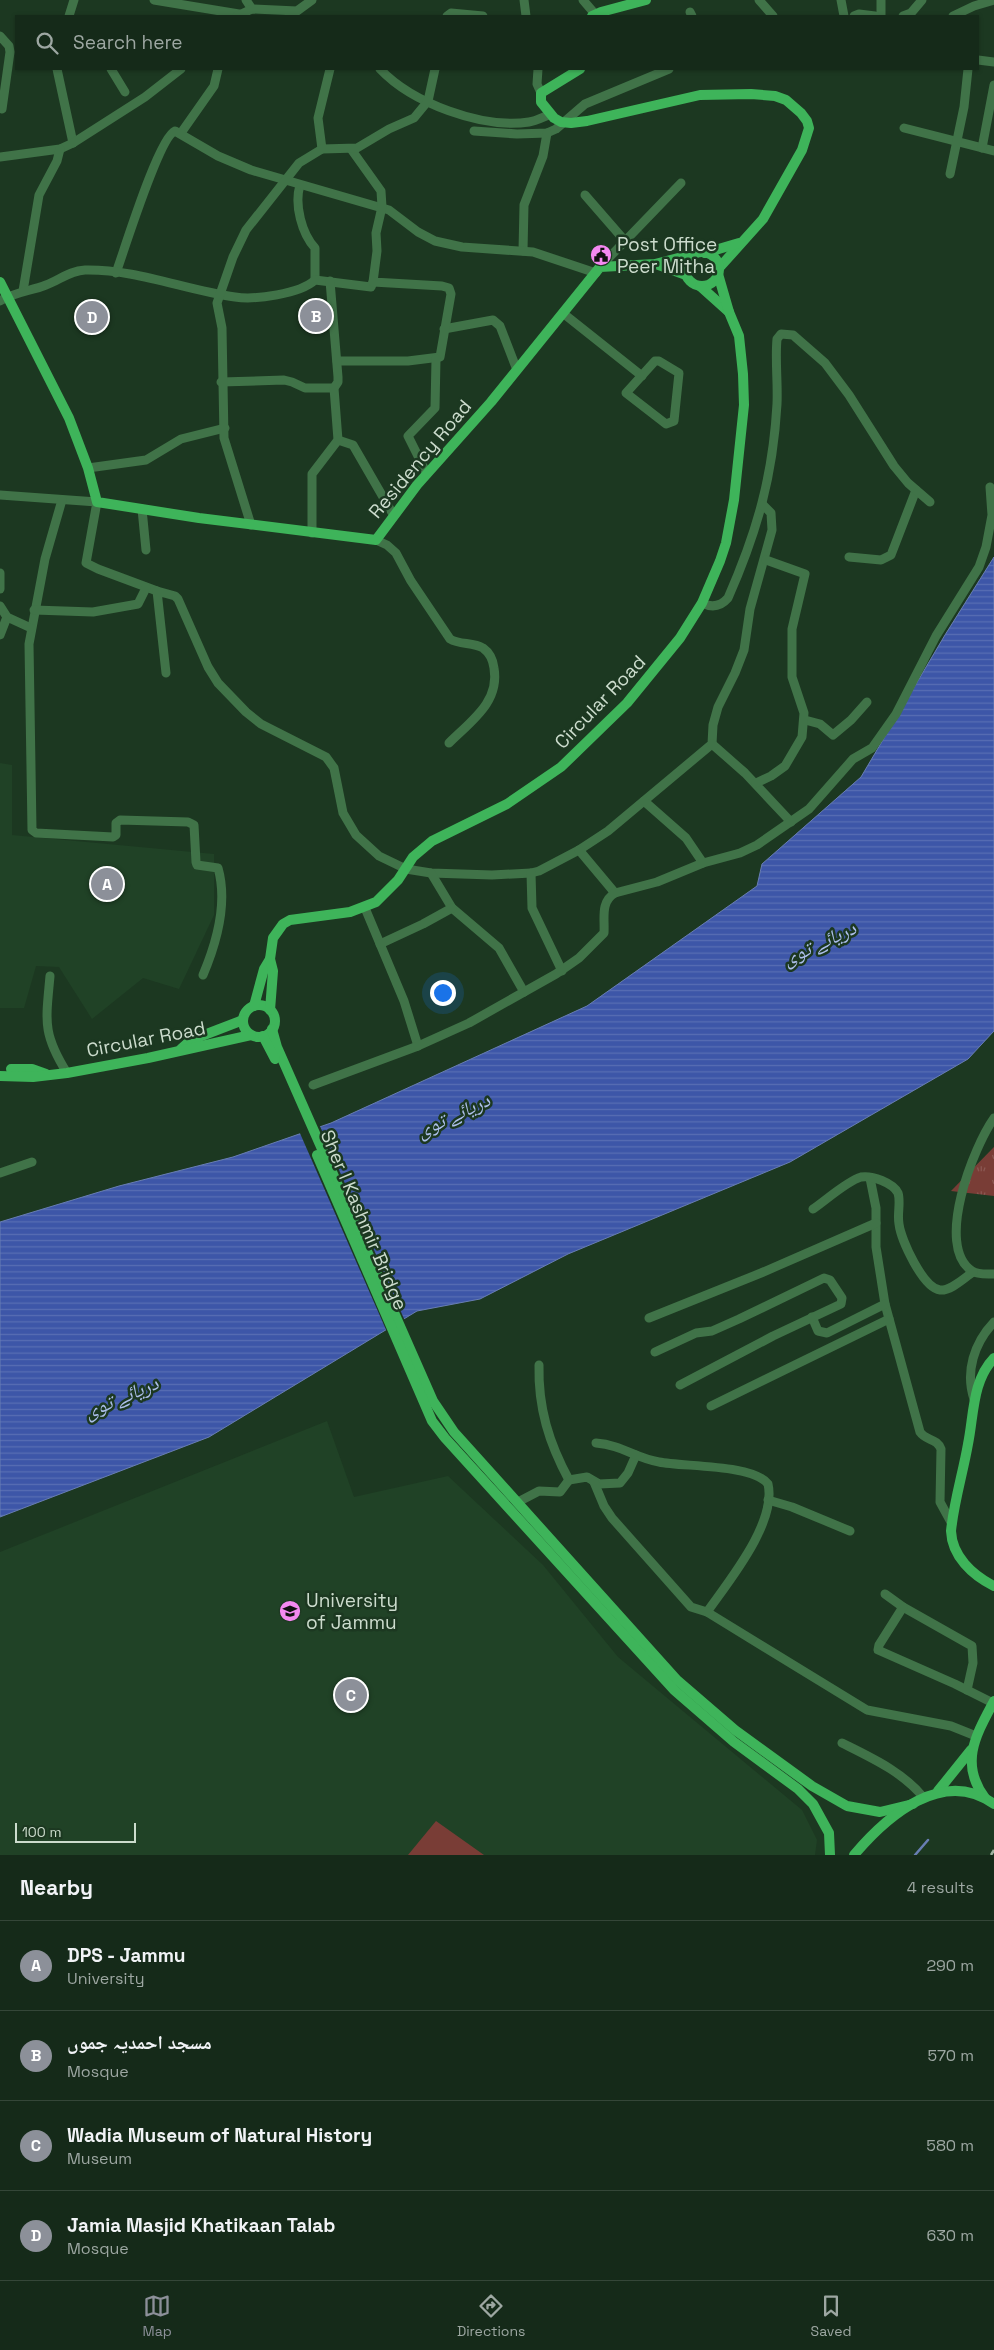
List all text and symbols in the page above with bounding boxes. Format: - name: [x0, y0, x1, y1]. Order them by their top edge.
- search box: [15, 15, 979, 70]
- icon: search: [33, 29, 61, 57]
- text: Search here: [73, 30, 183, 55]
- place label: Post Office Peer Mitha: [617, 232, 717, 279]
- public building icon: Post Office Peer Mitha: [589, 243, 613, 267]
- pin: B: [300, 297, 332, 335]
- pin: D: [76, 298, 108, 336]
- street label: Residency Road: [363, 394, 477, 524]
- street label: Circular Road: [549, 650, 651, 754]
- pin: A: [91, 865, 123, 903]
- water label: دریائے توی: [778, 914, 861, 971]
- your location: [430, 980, 456, 1006]
- street label: Circular Road: [84, 1015, 208, 1063]
- water label: دریائے توی: [412, 1086, 495, 1143]
- street label: Sher I Kashmir Bridge: [315, 1126, 413, 1314]
- water label: دریائے توی: [80, 1369, 163, 1424]
- place label: University of Jammu: [306, 1588, 398, 1635]
- school or university icon: University of Jammu: [278, 1599, 302, 1623]
- pin: C: [335, 1676, 367, 1714]
- scale bar: [15, 1820, 136, 1843]
- text: 100 m: [22, 1823, 61, 1841]
- text: Nearby: [20, 1874, 93, 1901]
- text: 4 results: [907, 1877, 974, 1898]
- text: DPS - Jammu: [67, 1943, 185, 1968]
- text: A: [31, 1955, 41, 1976]
- text: 290 m: [926, 1955, 974, 1976]
- text: University: [67, 1968, 145, 1989]
- text: مسجد احمدیہ جموں: [67, 2030, 212, 2055]
- text: B: [31, 2045, 41, 2066]
- text: 570 m: [928, 2045, 974, 2066]
- text: Mosque: [67, 2061, 129, 2082]
- text: Wadia Museum of Natural History: [67, 2123, 372, 2148]
- text: C: [31, 2135, 41, 2156]
- text: 580 m: [926, 2135, 974, 2156]
- text: Museum: [67, 2148, 132, 2169]
- text: Jamia Masjid Khatikaan Talab: [67, 2213, 335, 2238]
- text: D: [31, 2225, 41, 2246]
- text: 630 m: [926, 2225, 974, 2246]
- text: Mosque: [67, 2238, 129, 2259]
- tab: Map: [143, 2292, 172, 2340]
- tab: Directions: [457, 2292, 525, 2340]
- tab: Saved: [811, 2292, 851, 2340]

